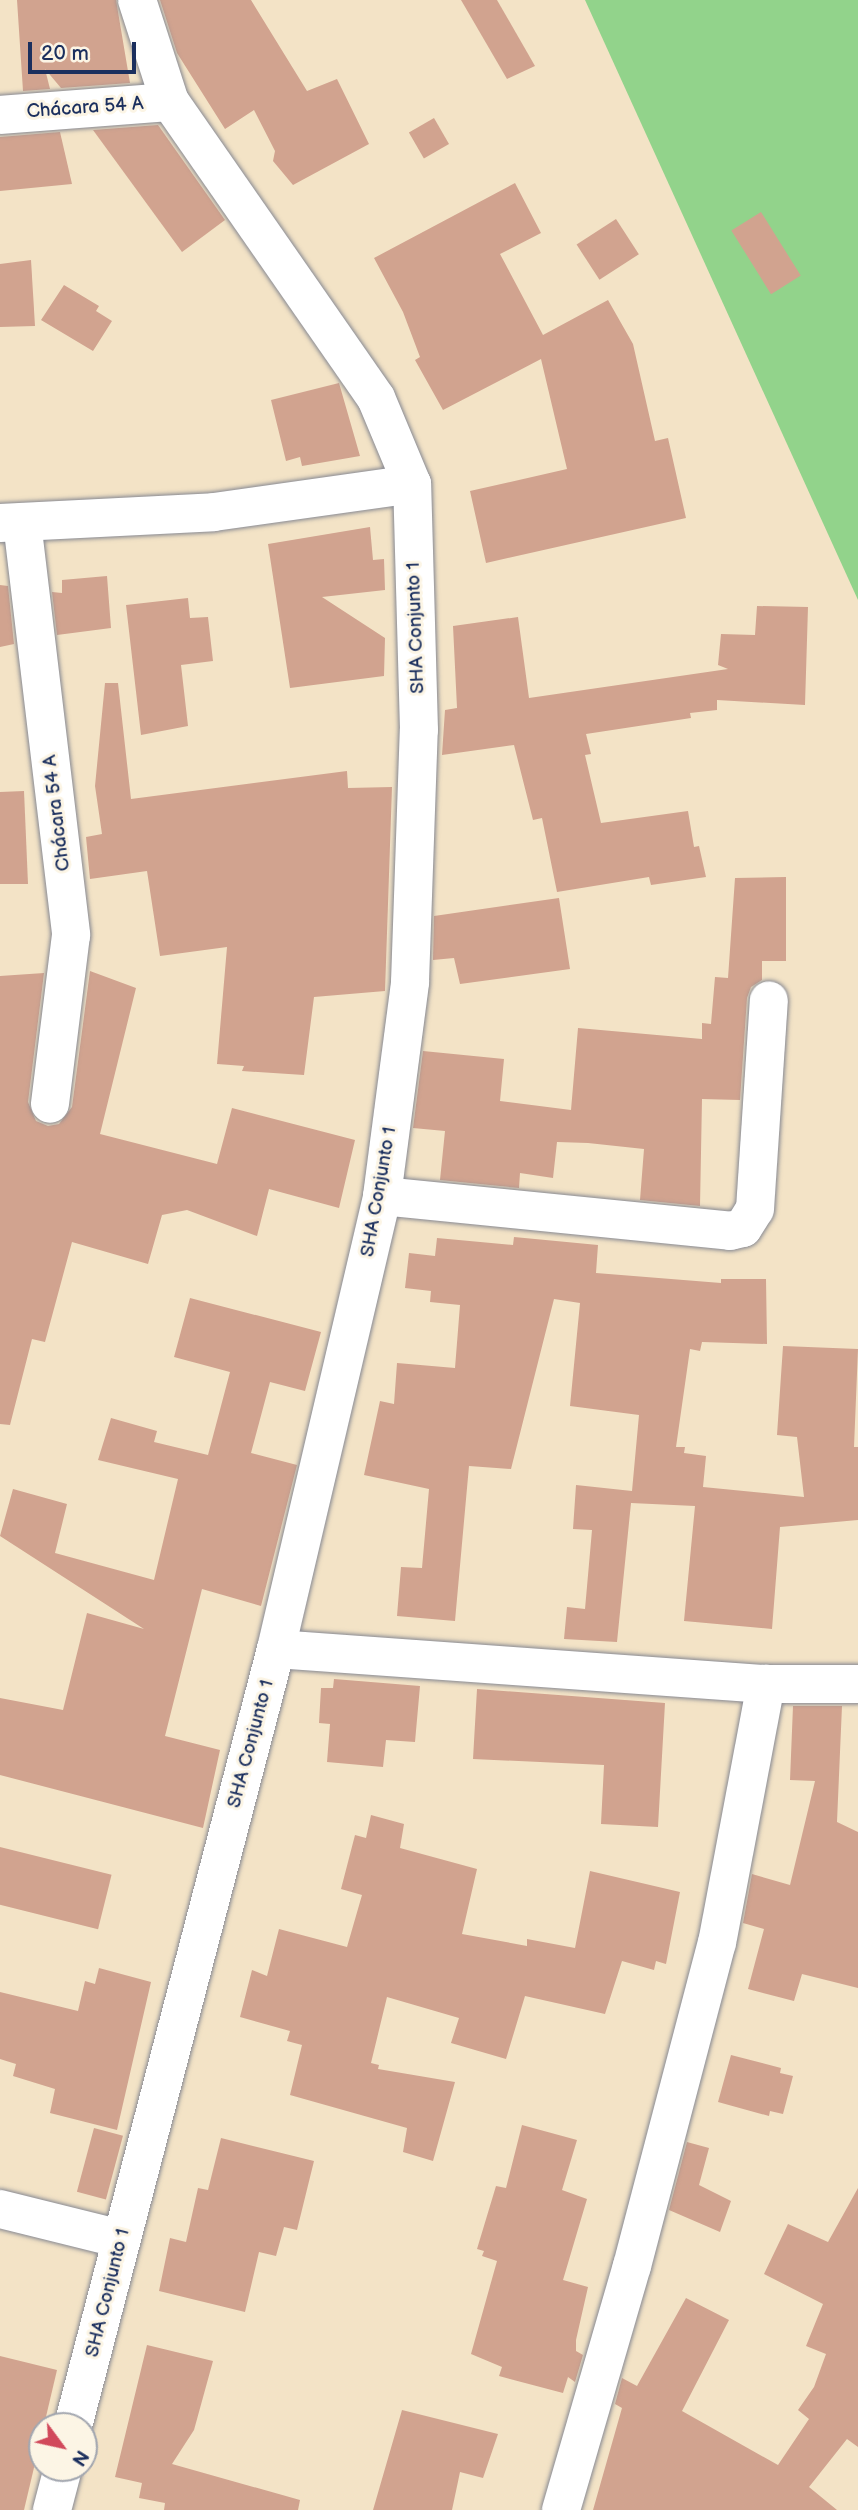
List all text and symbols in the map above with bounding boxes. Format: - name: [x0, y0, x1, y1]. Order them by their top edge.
- scale bar: [32, 28, 140, 72]
- text: 20 m: [41, 41, 89, 66]
- street label: Chácara 54 A: [26, 93, 144, 123]
- street label: SHA Conjunto 1: [402, 562, 430, 694]
- street label: Chácara 54 A: [39, 753, 75, 873]
- street label: SHA Conjunto 1: [356, 1125, 402, 1259]
- street label: SHA Conjunto 1: [223, 1678, 279, 1810]
- street label: SHA Conjunto 1: [81, 2226, 135, 2360]
- north arrow: [28, 2412, 98, 2482]
- text: N: [66, 2445, 93, 2470]

